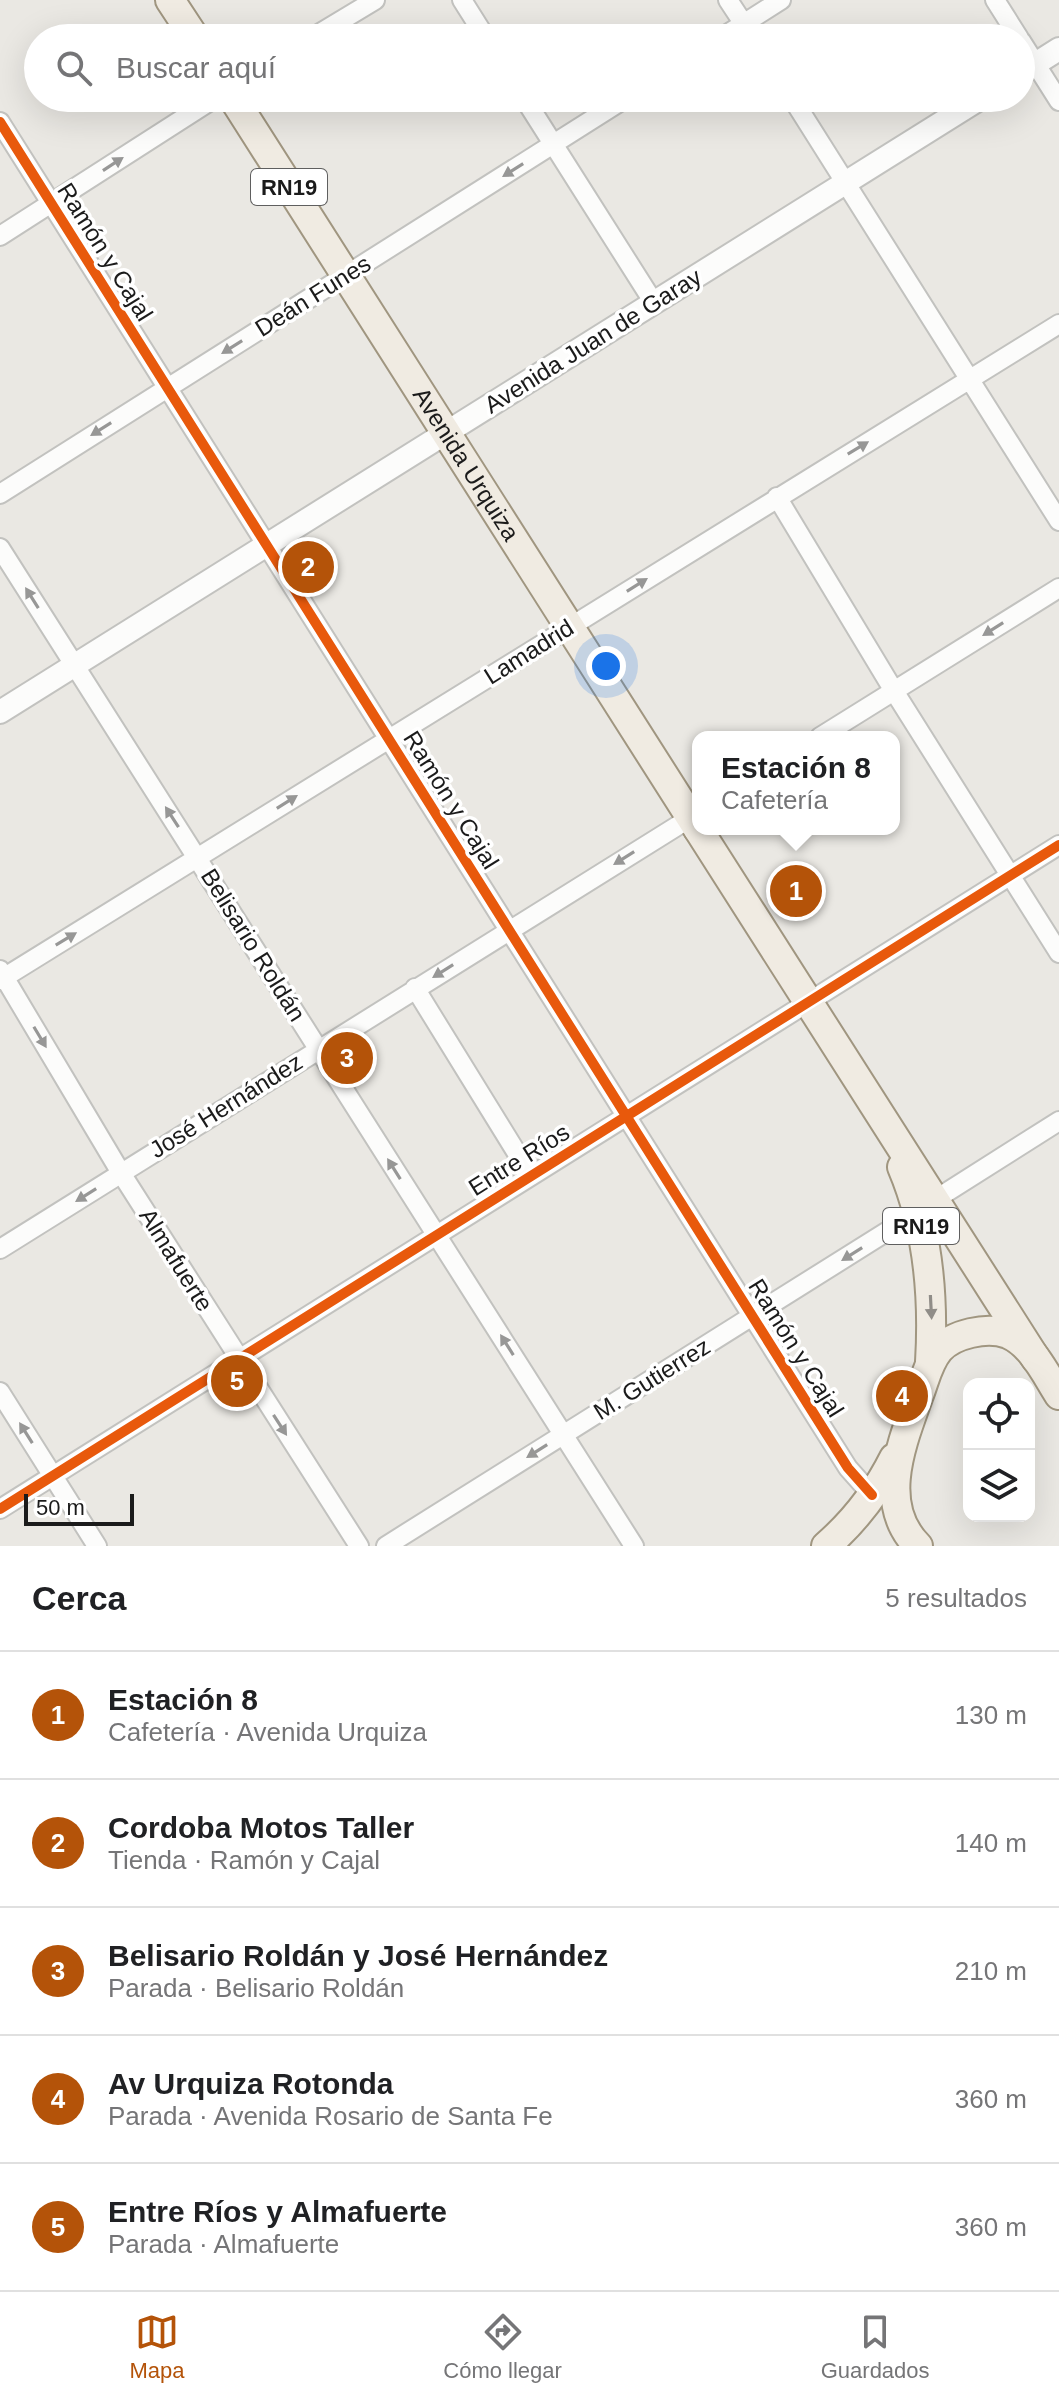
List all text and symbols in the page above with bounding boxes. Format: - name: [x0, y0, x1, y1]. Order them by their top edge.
- search box: [24, 24, 1035, 112]
- icon: search: [52, 46, 96, 90]
- text: Buscar aquí: [116, 51, 276, 84]
- one-way arrow: [102, 158, 124, 172]
- one-way arrow: [502, 162, 523, 177]
- road number: RN19: [251, 169, 327, 205]
- street label: Ramón y Cajal: [52, 178, 159, 326]
- street label: Deán Funes: [250, 249, 375, 342]
- street label: Avenida Juan de Garay: [479, 263, 706, 418]
- one-way arrow: [221, 339, 243, 353]
- street label: Avenida Urquiza: [408, 383, 525, 546]
- one-way arrow: [91, 422, 112, 437]
- one-way arrow: [847, 441, 869, 455]
- pin: 2: [282, 537, 334, 597]
- one-way arrow: [626, 578, 648, 592]
- one-way arrow: [25, 587, 39, 609]
- street label: Lamadrid: [479, 614, 578, 690]
- one-way arrow: [982, 622, 1004, 636]
- your location: [586, 646, 626, 686]
- street label: Ramón y Cajal: [398, 726, 505, 874]
- popup: [692, 731, 900, 835]
- text: Estación 8: [721, 751, 871, 784]
- text: Cafetería: [721, 785, 828, 815]
- one-way arrow: [276, 795, 298, 809]
- one-way arrow: [165, 806, 179, 828]
- one-way arrow: [613, 851, 635, 865]
- pin: 1: [770, 861, 822, 921]
- street label: Belisario Roldán: [196, 863, 311, 1026]
- one-way arrow: [56, 932, 77, 947]
- one-way arrow: [432, 963, 454, 977]
- one-way arrow: [33, 1026, 47, 1048]
- pin: 3: [321, 1028, 373, 1088]
- street label: José Hernández: [144, 1048, 307, 1163]
- street label: Entre Ríos: [464, 1118, 574, 1201]
- one-way arrow: [387, 1158, 402, 1179]
- one-way arrow: [76, 1187, 97, 1202]
- street label: Almafuerte: [134, 1203, 219, 1316]
- road number: RN19: [883, 1208, 959, 1244]
- one-way arrow: [841, 1247, 863, 1261]
- street label: Ramón y Cajal: [743, 1274, 850, 1422]
- one-way arrow: [925, 1295, 938, 1320]
- street label: M. Gutierrez: [589, 1332, 715, 1425]
- one-way arrow: [500, 1334, 514, 1356]
- pin: 5: [211, 1351, 263, 1411]
- pin: 4: [876, 1366, 928, 1426]
- map controls: [963, 1378, 1035, 1522]
- button: locate: [963, 1378, 1035, 1450]
- one-way arrow: [272, 1414, 287, 1435]
- one-way arrow: [18, 1422, 33, 1443]
- one-way arrow: [526, 1444, 547, 1459]
- button: layers: [963, 1450, 1035, 1522]
- scale bar: [24, 1490, 134, 1526]
- text: 50 m: [36, 1495, 85, 1520]
- text: Cerca: [32, 1579, 127, 1617]
- text: 5 resultados: [885, 1583, 1027, 1613]
- text: Estación 8: [108, 1683, 258, 1716]
- text: 1: [51, 1700, 65, 1730]
- text: 130 m: [955, 1700, 1027, 1730]
- text: Cafetería · Avenida Urquiza: [108, 1717, 427, 1747]
- text: Cordoba Motos Taller: [108, 1811, 414, 1844]
- text: 2: [51, 1828, 65, 1858]
- text: 140 m: [955, 1828, 1027, 1858]
- text: Tienda · Ramón y Cajal: [108, 1845, 380, 1875]
- text: Belisario Roldán y José Hernández: [108, 1939, 608, 1972]
- text: 3: [51, 1956, 65, 1986]
- text: 210 m: [955, 1956, 1027, 1986]
- text: Parada · Belisario Roldán: [108, 1973, 404, 2003]
- text: Av Urquiza Rotonda: [108, 2067, 394, 2100]
- text: 4: [51, 2084, 65, 2114]
- text: 360 m: [955, 2084, 1027, 2114]
- text: Parada · Avenida Rosario de Santa Fe: [108, 2101, 553, 2131]
- text: Entre Ríos y Almafuerte: [108, 2195, 447, 2228]
- text: 5: [51, 2212, 65, 2242]
- text: 360 m: [955, 2212, 1027, 2242]
- text: Parada · Almafuerte: [108, 2229, 339, 2259]
- tab: Mapa: [129, 2310, 184, 2384]
- tab: Cómo llegar: [443, 2310, 562, 2384]
- tab: Guardados: [821, 2310, 930, 2384]

